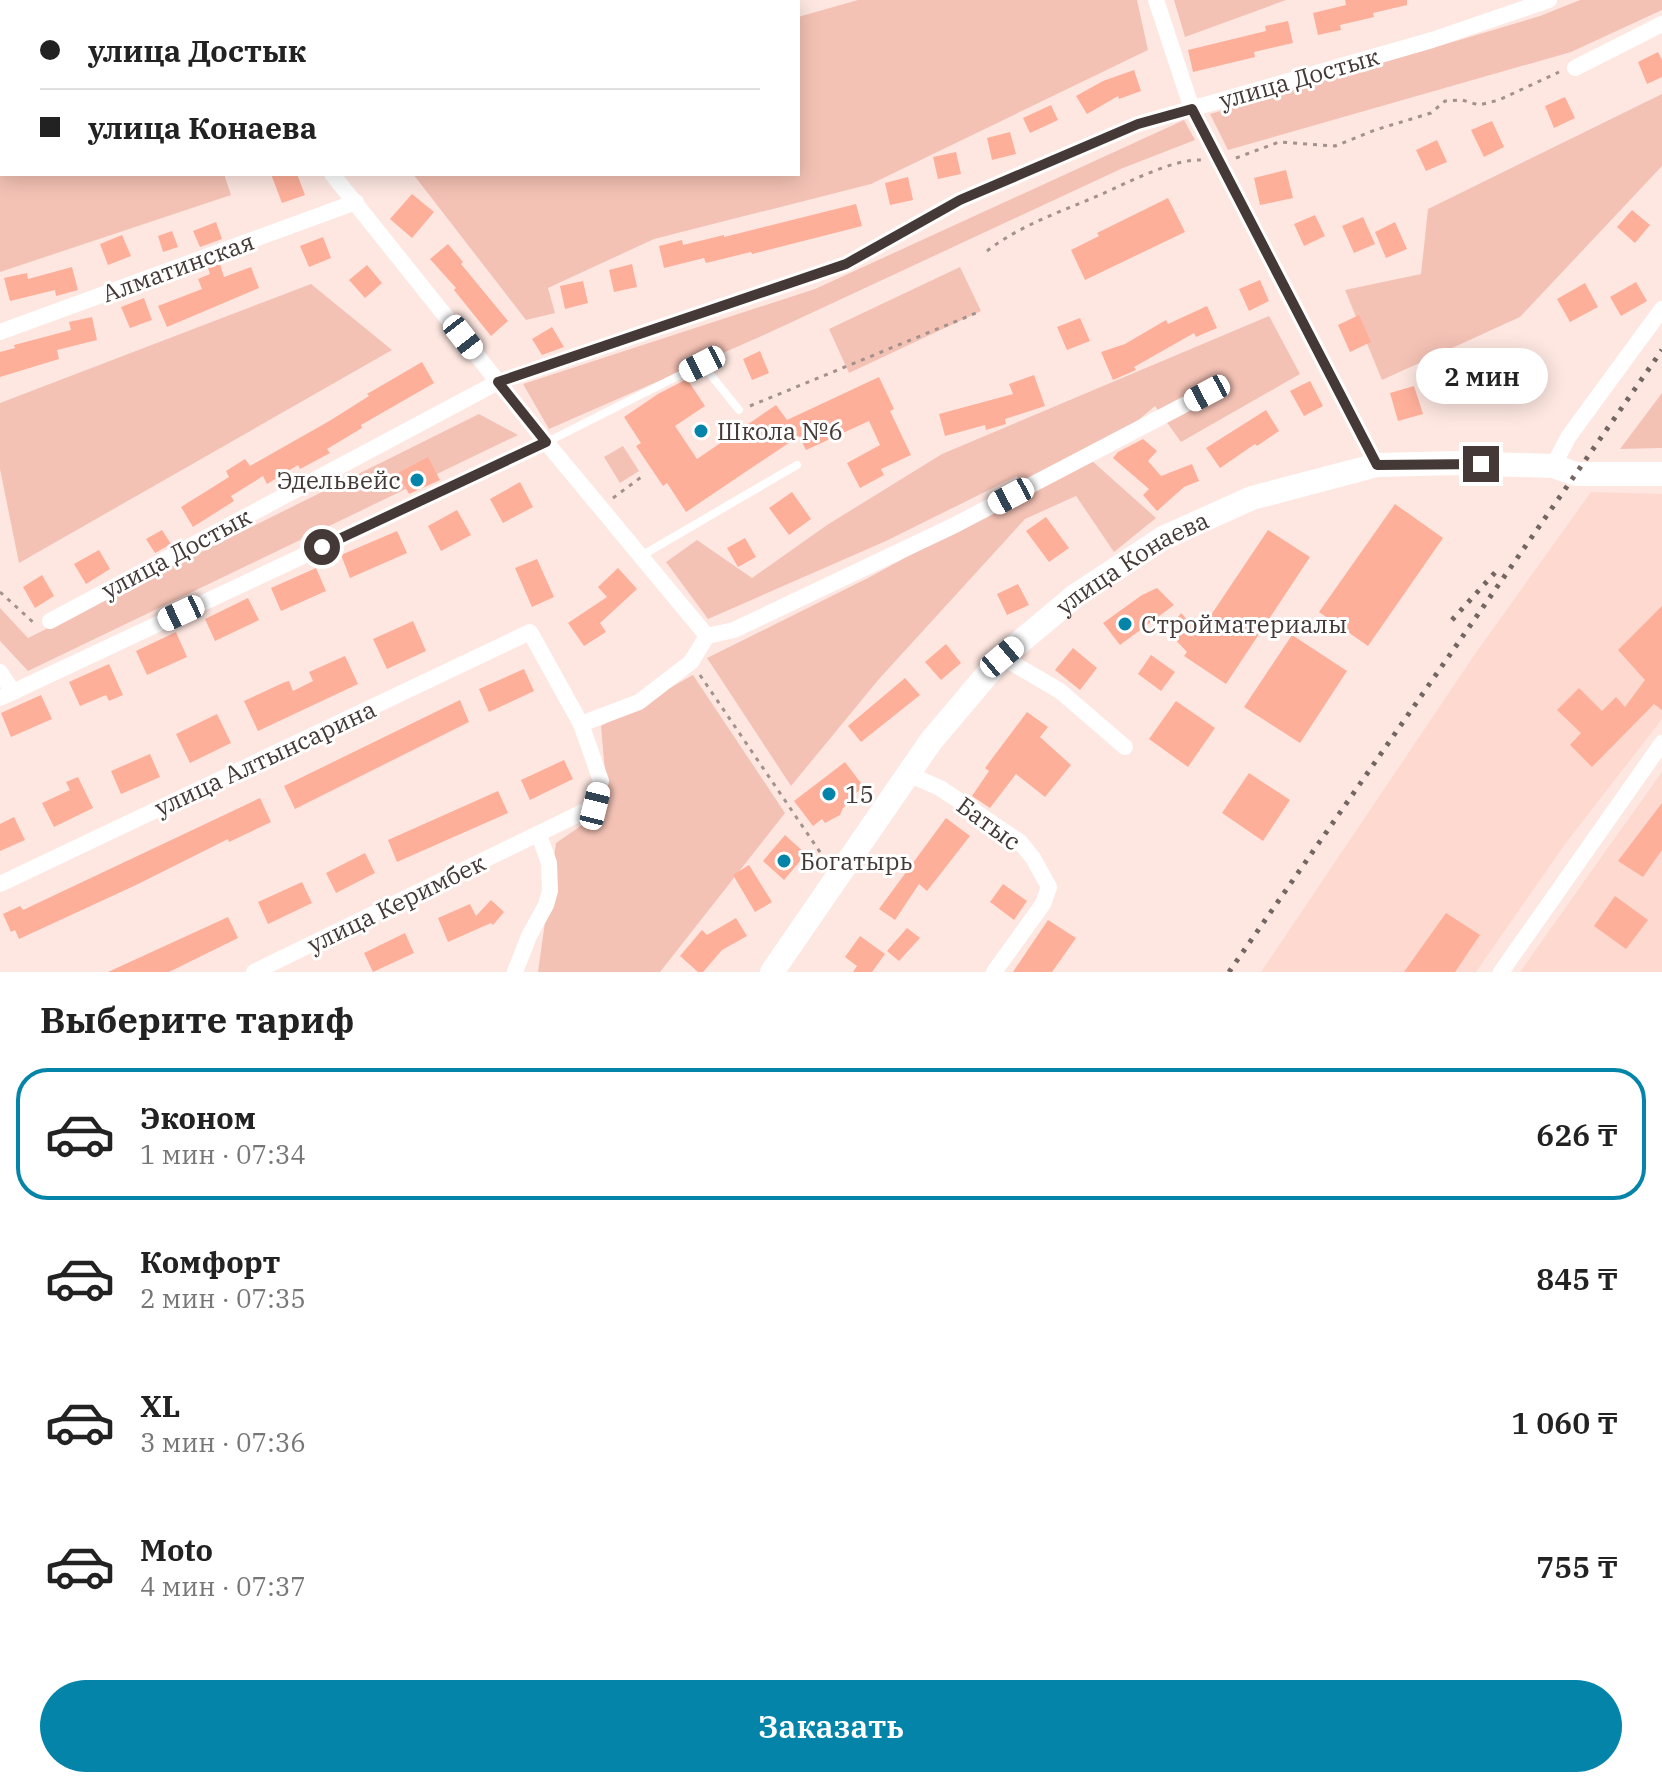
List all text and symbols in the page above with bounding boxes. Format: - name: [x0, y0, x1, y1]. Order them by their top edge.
- text: улица Достык: [88, 31, 306, 70]
- street label: улица Достык: [1215, 40, 1383, 116]
- text: улица Конаева: [88, 108, 317, 147]
- street label: Алматинская: [98, 225, 258, 309]
- car: [439, 311, 487, 363]
- car: [675, 342, 729, 386]
- callout: 2 мин: [1415, 348, 1547, 404]
- text: 2 мин: [1444, 359, 1520, 393]
- car: [1180, 371, 1234, 415]
- place label: Школа №6: [717, 415, 843, 447]
- marker: Школа №6: [692, 422, 710, 440]
- route end: [1463, 446, 1499, 482]
- place label: Эдельвейс: [277, 464, 401, 496]
- marker: Эдельвейс: [408, 471, 426, 489]
- car: [984, 474, 1038, 518]
- street label: улица Достык: [96, 500, 256, 606]
- street label: улица Конаева: [1049, 504, 1214, 622]
- route start: [304, 529, 340, 565]
- car: [154, 592, 208, 634]
- place label: Стройматериалы: [1141, 608, 1347, 640]
- marker: Стройматериалы: [1116, 615, 1134, 633]
- car: [976, 632, 1028, 682]
- street label: улица Алтынсарина: [149, 693, 381, 823]
- place label: 15: [845, 778, 874, 810]
- car: [578, 780, 612, 832]
- marker: 15: [820, 785, 838, 803]
- street label: Батыс: [951, 789, 1027, 857]
- place label: Богатырь: [800, 845, 913, 877]
- street label: улица Керимбек: [302, 846, 490, 960]
- marker: Богатырь: [775, 852, 793, 870]
- text: Выберите тариф: [40, 996, 354, 1043]
- icon: car: [44, 1098, 116, 1170]
- text: Эконом: [140, 1098, 256, 1137]
- text: 626 ₸: [1536, 1115, 1618, 1154]
- text: 1 мин · 07:34: [140, 1137, 306, 1171]
- icon: car: [44, 1242, 116, 1314]
- text: Комфорт: [140, 1242, 281, 1281]
- text: 845 ₸: [1536, 1259, 1618, 1298]
- text: 2 мин · 07:35: [140, 1281, 306, 1315]
- icon: car: [44, 1386, 116, 1458]
- text: XL: [140, 1386, 180, 1425]
- text: 1 060 ₸: [1511, 1403, 1618, 1442]
- text: 3 мин · 07:36: [140, 1425, 306, 1459]
- icon: car: [44, 1530, 116, 1602]
- text: Moto: [140, 1530, 213, 1569]
- text: 755 ₸: [1536, 1547, 1618, 1586]
- text: 4 мин · 07:37: [140, 1569, 306, 1603]
- button: Заказать: [40, 1680, 1622, 1772]

